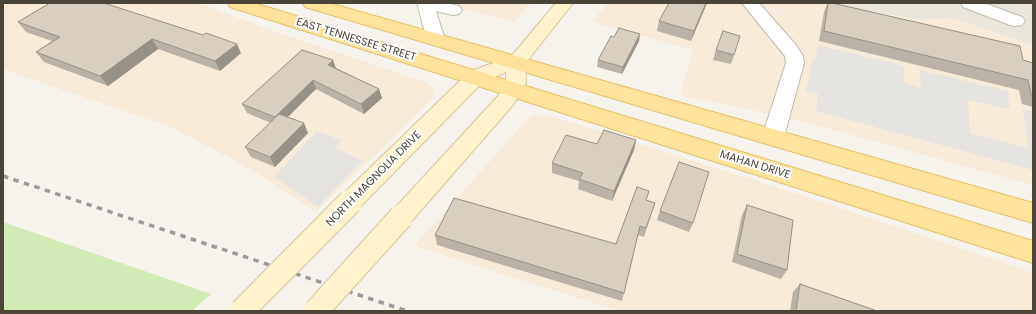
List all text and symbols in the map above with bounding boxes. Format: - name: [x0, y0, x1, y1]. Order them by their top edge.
- street label: EAST TENNESSEE STREET: [295, 15, 417, 65]
- street label: NORTH MAGNOLIA DRIVE: [324, 129, 424, 229]
- street label: MAHAN DRIVE: [718, 148, 792, 182]

